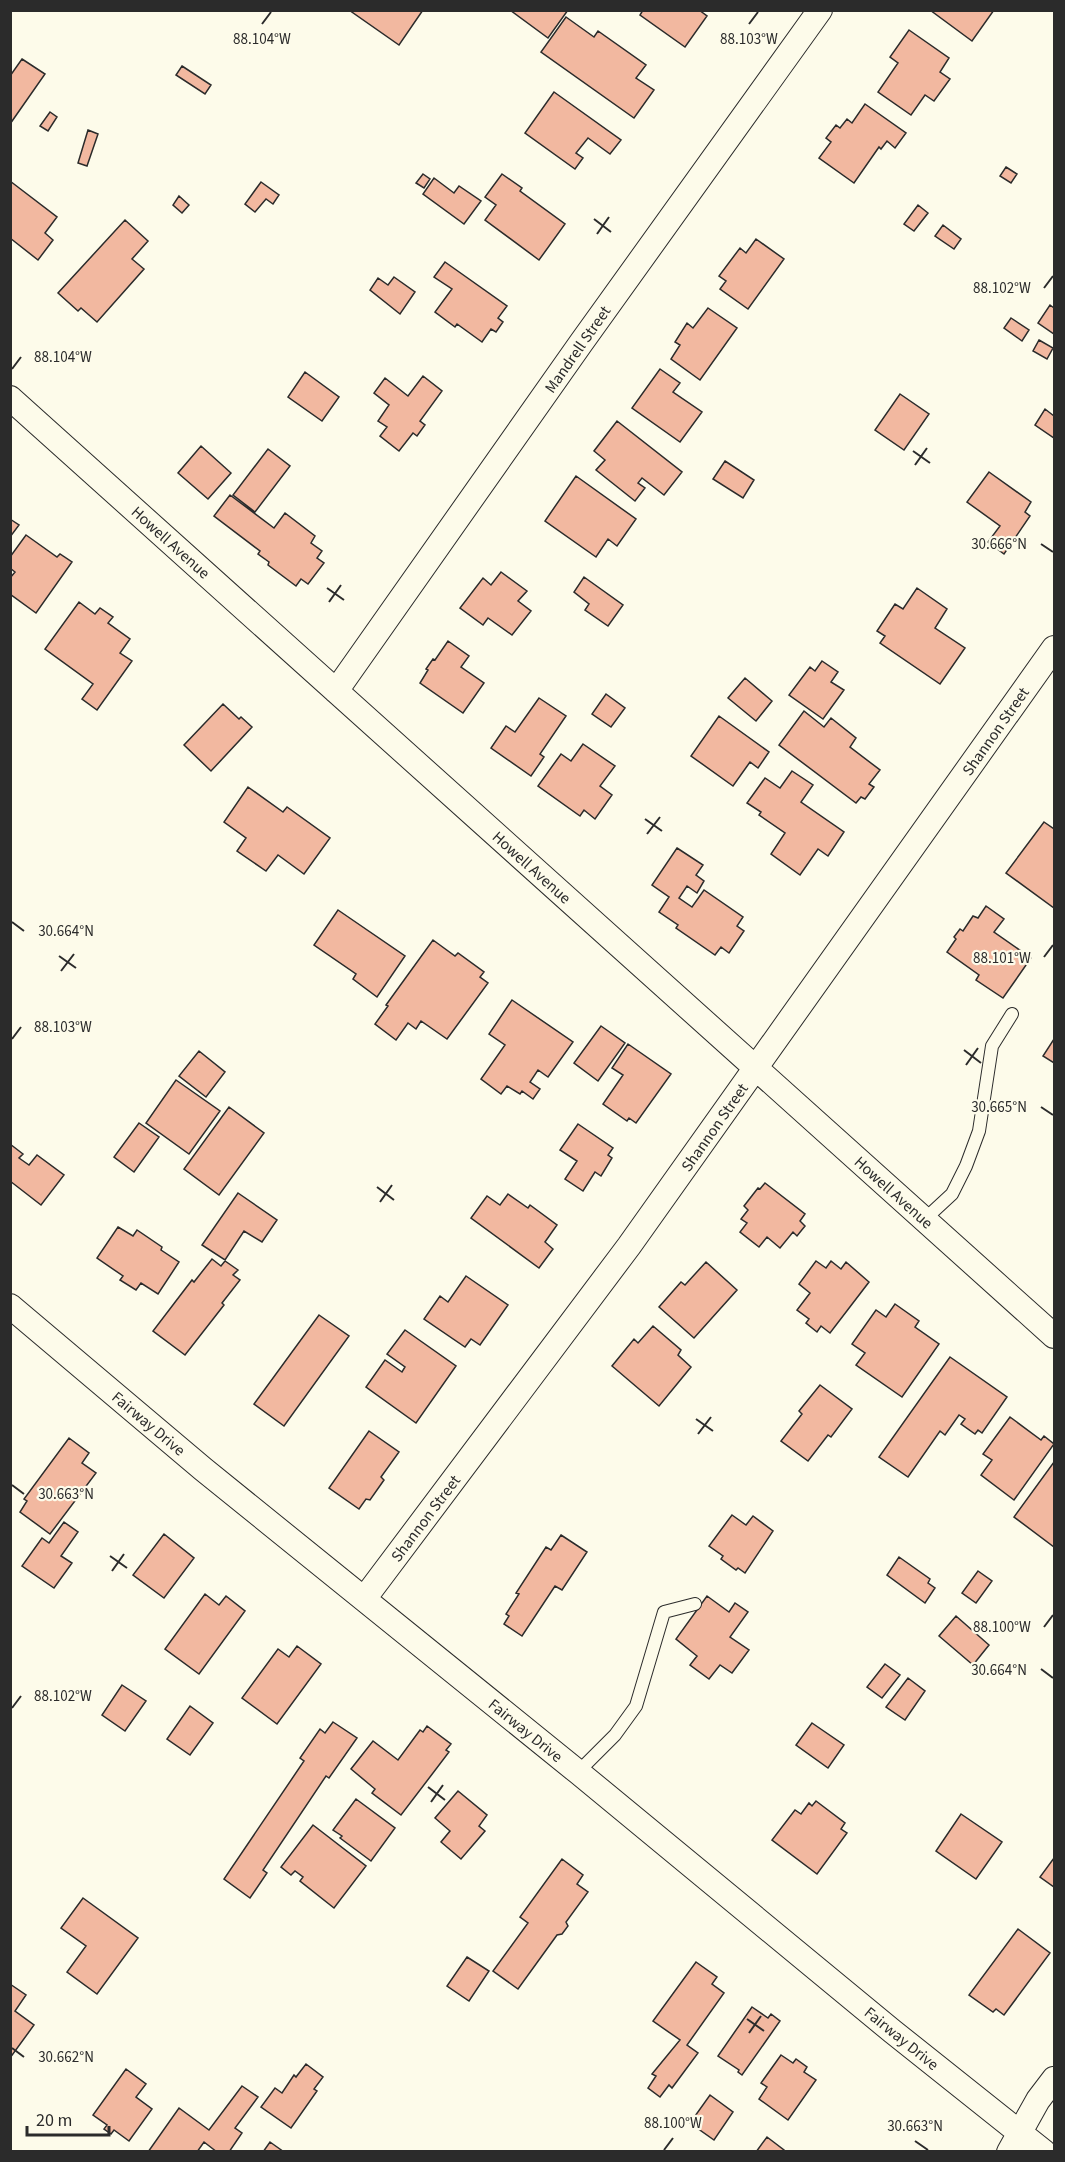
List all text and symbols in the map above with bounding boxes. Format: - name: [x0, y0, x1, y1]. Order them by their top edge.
- text: 88.104°W: [233, 29, 291, 50]
- text: 88.103°W: [720, 29, 778, 50]
- text: 88.102°W: [973, 278, 1031, 299]
- street label: Mandrell Street: [540, 301, 616, 398]
- text: 88.104°W: [34, 347, 92, 368]
- street label: Howell Avenue: [126, 501, 215, 584]
- text: 30.666°N: [971, 534, 1027, 555]
- street label: Shannon Street: [957, 682, 1035, 780]
- street label: Howell Avenue: [487, 826, 576, 909]
- text: 30.664°N: [38, 921, 94, 942]
- text: 88.101°W: [973, 948, 1031, 969]
- text: 88.103°W: [34, 1017, 92, 1038]
- street label: Shannon Street: [676, 1078, 754, 1176]
- text: 30.665°N: [971, 1097, 1027, 1118]
- street label: Howell Avenue: [849, 1151, 938, 1234]
- street label: Fairway Drive: [107, 1386, 190, 1461]
- street label: Shannon Street: [386, 1470, 466, 1567]
- text: 30.663°N: [38, 1484, 94, 1505]
- text: 88.100°W: [973, 1617, 1031, 1638]
- text: 30.664°N: [971, 1660, 1027, 1681]
- text: 88.102°W: [34, 1686, 92, 1707]
- street label: Fairway Drive: [483, 1694, 567, 1768]
- street label: Fairway Drive: [859, 2002, 943, 2076]
- text: 30.662°N: [38, 2047, 94, 2068]
- scale bar: [27, 2099, 110, 2137]
- text: 20 m: [36, 2108, 72, 2133]
- text: 88.100°W: [644, 2113, 702, 2134]
- text: 30.663°N: [887, 2116, 943, 2137]

